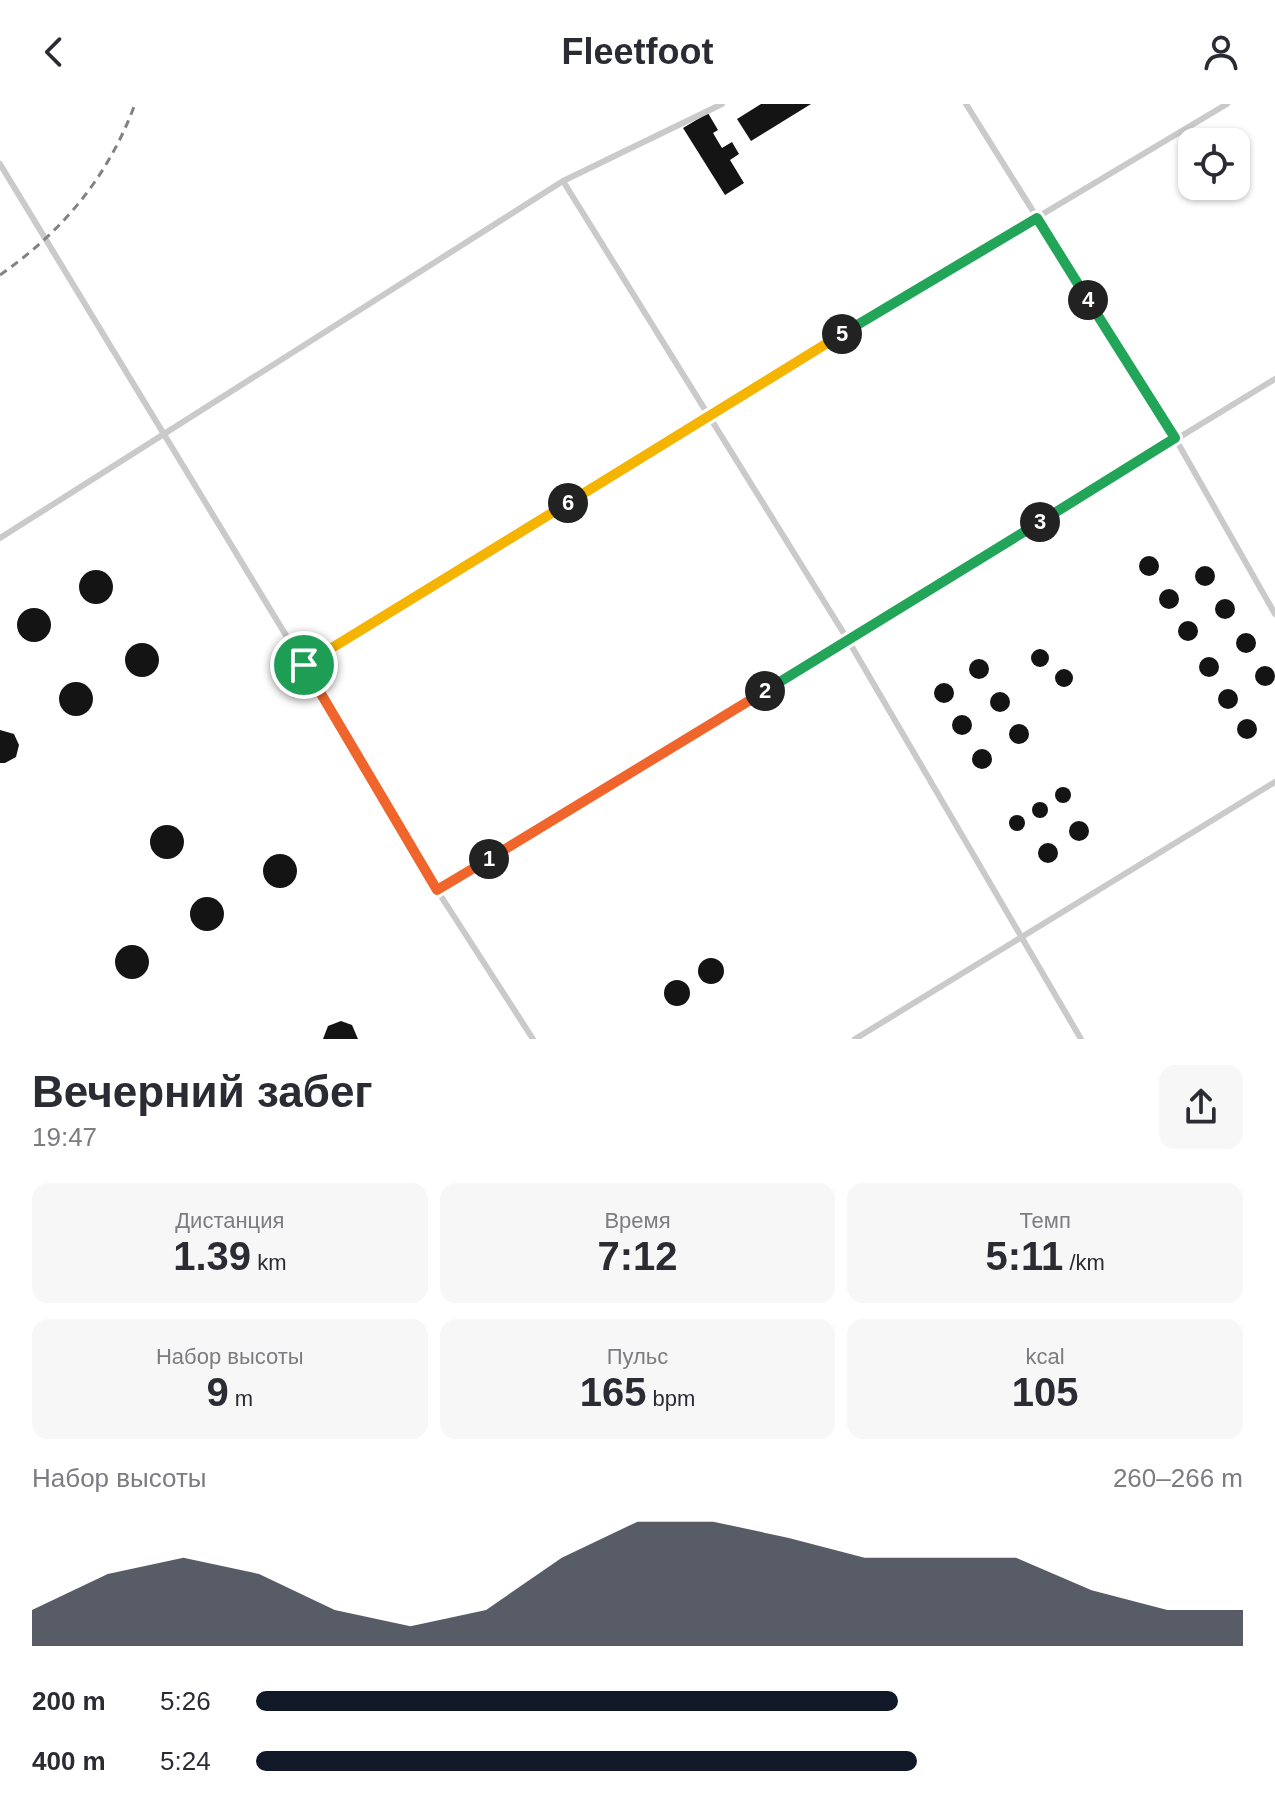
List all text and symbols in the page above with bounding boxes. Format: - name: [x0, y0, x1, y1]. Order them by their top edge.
- icon: back: [32, 30, 76, 74]
- icon: person: [1199, 30, 1243, 74]
- text: Fleetfoot: [562, 31, 713, 72]
- map controls: [1178, 128, 1250, 200]
- button: locate: [1178, 128, 1250, 200]
- pin: 4: [1068, 280, 1108, 320]
- text: 4: [1082, 287, 1094, 312]
- pin: 5: [822, 314, 862, 354]
- text: 5: [836, 321, 848, 346]
- pin: 6: [548, 483, 588, 523]
- text: 6: [562, 490, 574, 515]
- pin: 3: [1020, 502, 1060, 542]
- text: 3: [1034, 509, 1046, 534]
- pin: [270, 631, 338, 699]
- icon: arrive: [282, 643, 326, 687]
- pin: 2: [745, 671, 785, 711]
- text: 2: [759, 678, 771, 703]
- pin: 1: [469, 839, 509, 879]
- text: 1: [483, 846, 495, 871]
- button: share: [1159, 1065, 1243, 1149]
- text: Вечерний забег: [32, 1067, 373, 1116]
- text: 19:47: [32, 1122, 97, 1152]
- text: Дистанция: [175, 1208, 284, 1233]
- text: Время: [604, 1208, 671, 1233]
- text: Темп: [1019, 1208, 1071, 1233]
- text: 1.39: [173, 1234, 251, 1278]
- text: 7:12: [597, 1234, 678, 1278]
- text: 5:11: [985, 1234, 1063, 1278]
- text: km: [251, 1250, 286, 1275]
- text: /km: [1063, 1250, 1105, 1275]
- text: Набор высоты: [156, 1344, 304, 1369]
- text: Пульс: [607, 1344, 668, 1369]
- text: kcal: [1026, 1344, 1065, 1369]
- text: 9: [206, 1370, 229, 1414]
- text: 165: [580, 1370, 646, 1414]
- text: 105: [1012, 1370, 1079, 1414]
- text: m: [229, 1386, 253, 1411]
- text: bpm: [646, 1386, 695, 1411]
- text: Набор высоты: [32, 1463, 207, 1493]
- text: 260–266 m: [1113, 1463, 1243, 1493]
- text: 200 m: [32, 1686, 106, 1716]
- text: 5:26: [160, 1686, 211, 1716]
- text: 400 m: [32, 1746, 106, 1776]
- text: 5:24: [160, 1746, 211, 1776]

